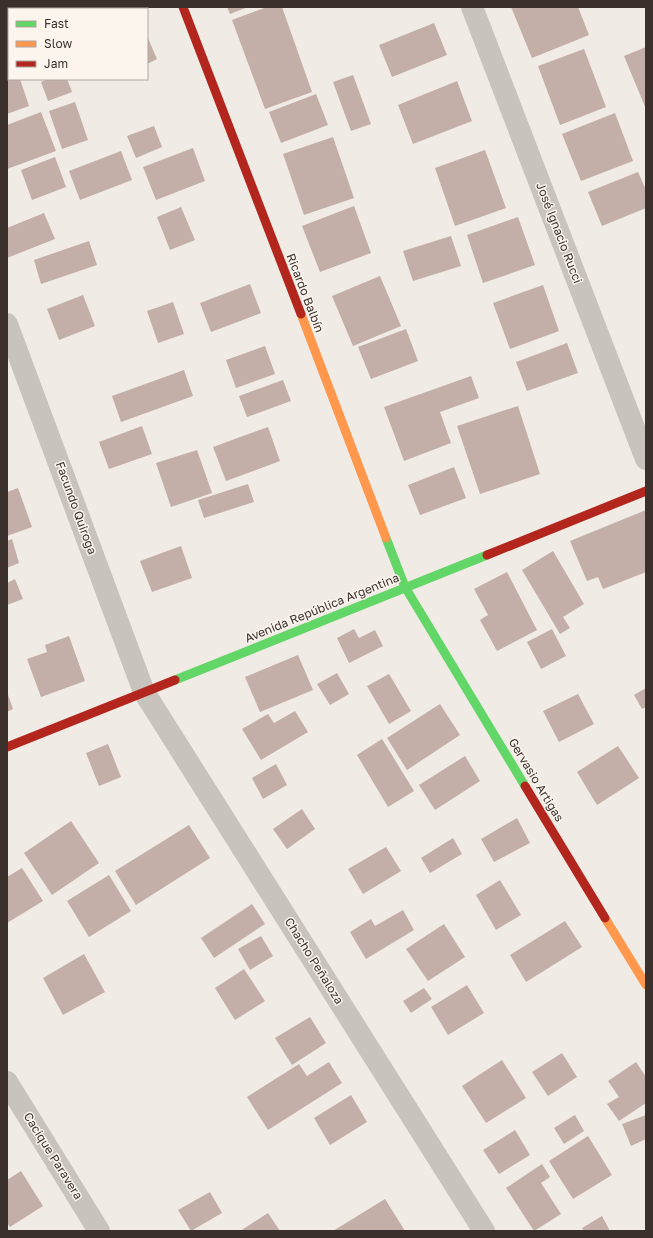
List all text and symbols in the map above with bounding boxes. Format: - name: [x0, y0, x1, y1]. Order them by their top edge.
- legend: [8, 8, 148, 80]
- text: Fast: [44, 16, 69, 31]
- text: Slow: [44, 36, 72, 51]
- text: Jam: [44, 56, 68, 71]
- street label: José Ignacio Rucci: [533, 180, 586, 285]
- street label: Ricardo Balbín: [284, 251, 327, 334]
- street label: Facundo Quiroga: [53, 459, 100, 556]
- street label: Avenida República Argentina: [242, 570, 401, 645]
- street label: Gervasio Artigas: [506, 735, 567, 824]
- street label: Chacho Peñaloza: [282, 915, 347, 1007]
- street label: Cacique Paravera: [21, 1109, 86, 1202]

